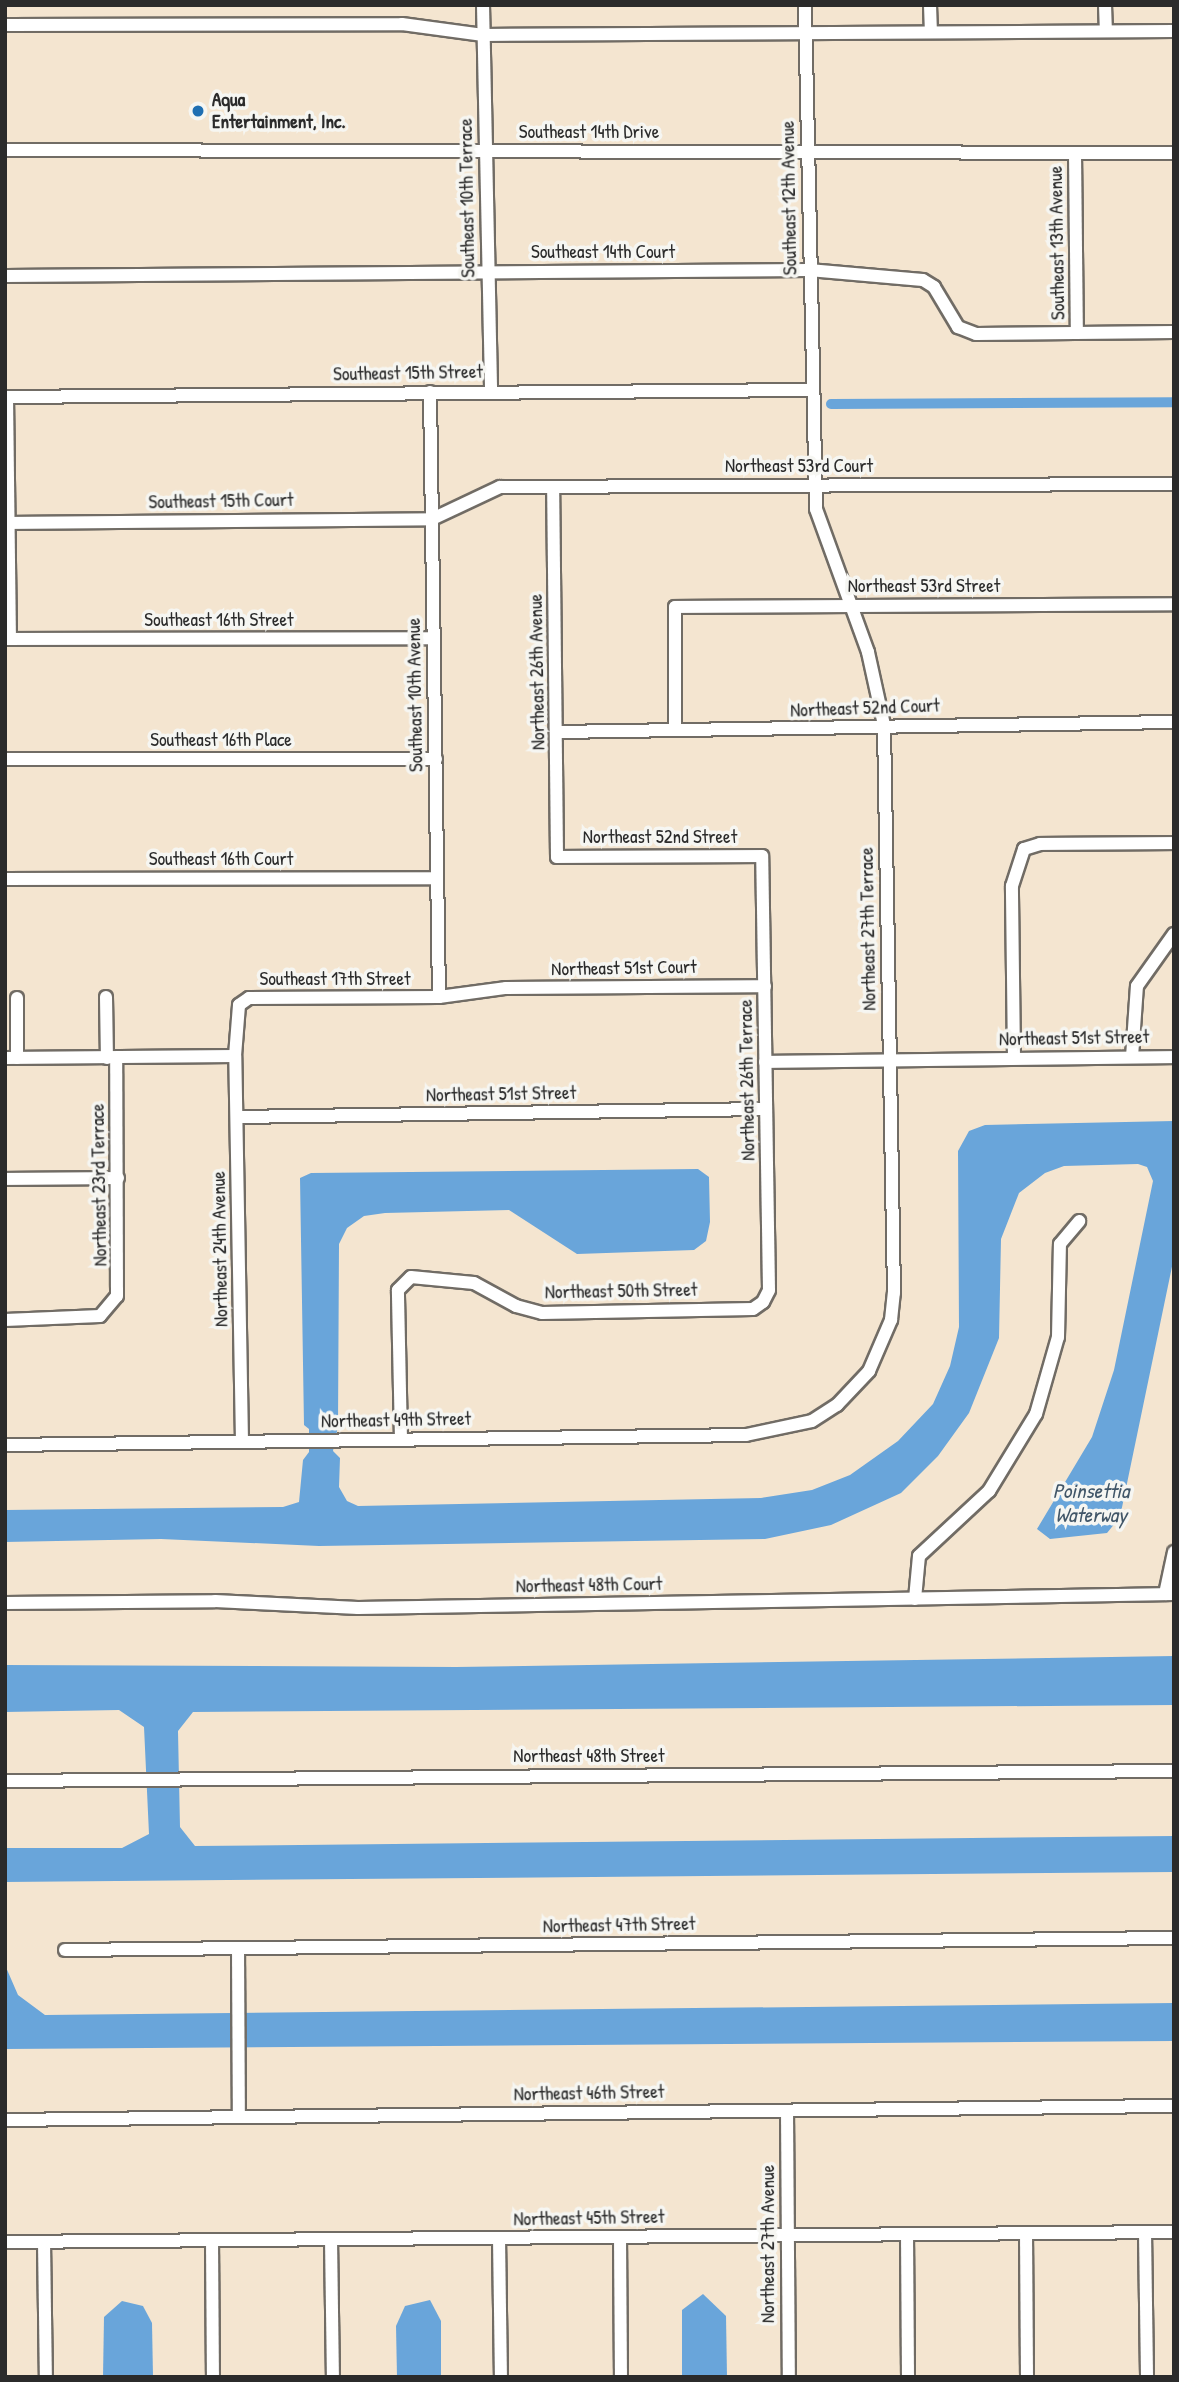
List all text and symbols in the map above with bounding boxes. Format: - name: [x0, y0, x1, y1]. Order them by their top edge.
- place label: Aqua Entertainment, Inc.: [212, 89, 346, 133]
- marker: Aqua Entertainment, Inc.: [190, 103, 206, 119]
- street label: Southeast 10th Terrace: [454, 118, 480, 278]
- street label: Southeast 14th Drive: [519, 121, 659, 143]
- street label: Southeast 12th Avenue: [776, 121, 802, 275]
- street label: Southeast 13th Avenue: [1044, 166, 1070, 320]
- street label: Southeast 14th Court: [531, 241, 675, 263]
- street label: Southeast 15th Street: [333, 360, 483, 386]
- street label: Northeast 53rd Court: [725, 455, 873, 477]
- street label: Southeast 15th Court: [148, 488, 294, 514]
- street label: Northeast 53rd Street: [848, 575, 1000, 597]
- street label: Northeast 26th Avenue: [524, 594, 550, 750]
- street label: Southeast 16th Street: [144, 609, 294, 631]
- street label: Southeast 10th Avenue: [402, 618, 428, 772]
- street label: Northeast 52nd Court: [790, 694, 940, 722]
- street label: Southeast 16th Place: [150, 729, 292, 751]
- street label: Northeast 52nd Street: [583, 826, 737, 848]
- street label: Northeast 27th Terrace: [855, 847, 881, 1011]
- street label: Southeast 16th Court: [149, 848, 293, 870]
- street label: Northeast 51st Court: [551, 955, 697, 981]
- street label: Southeast 17th Street: [259, 968, 411, 990]
- street label: Northeast 26th Terrace: [734, 999, 760, 1161]
- street label: Northeast 51st Street: [999, 1025, 1149, 1051]
- street label: Northeast 51st Street: [426, 1081, 576, 1107]
- street label: Northeast 23rd Terrace: [86, 1103, 112, 1267]
- street label: Northeast 24th Avenue: [207, 1171, 233, 1327]
- street label: Northeast 50th Street: [545, 1278, 697, 1304]
- street label: Northeast 49th Street: [321, 1407, 471, 1433]
- water label: Poinsettia Waterway: [1053, 1478, 1129, 1528]
- street label: Northeast 48th Court: [516, 1572, 662, 1598]
- street label: Northeast 48th Street: [513, 1745, 665, 1767]
- street label: Northeast 47th Street: [543, 1912, 695, 1938]
- street label: Northeast 46th Street: [513, 2080, 665, 2106]
- street label: Northeast 27th Avenue: [757, 2165, 779, 2323]
- street label: Northeast 45th Street: [513, 2205, 665, 2231]

